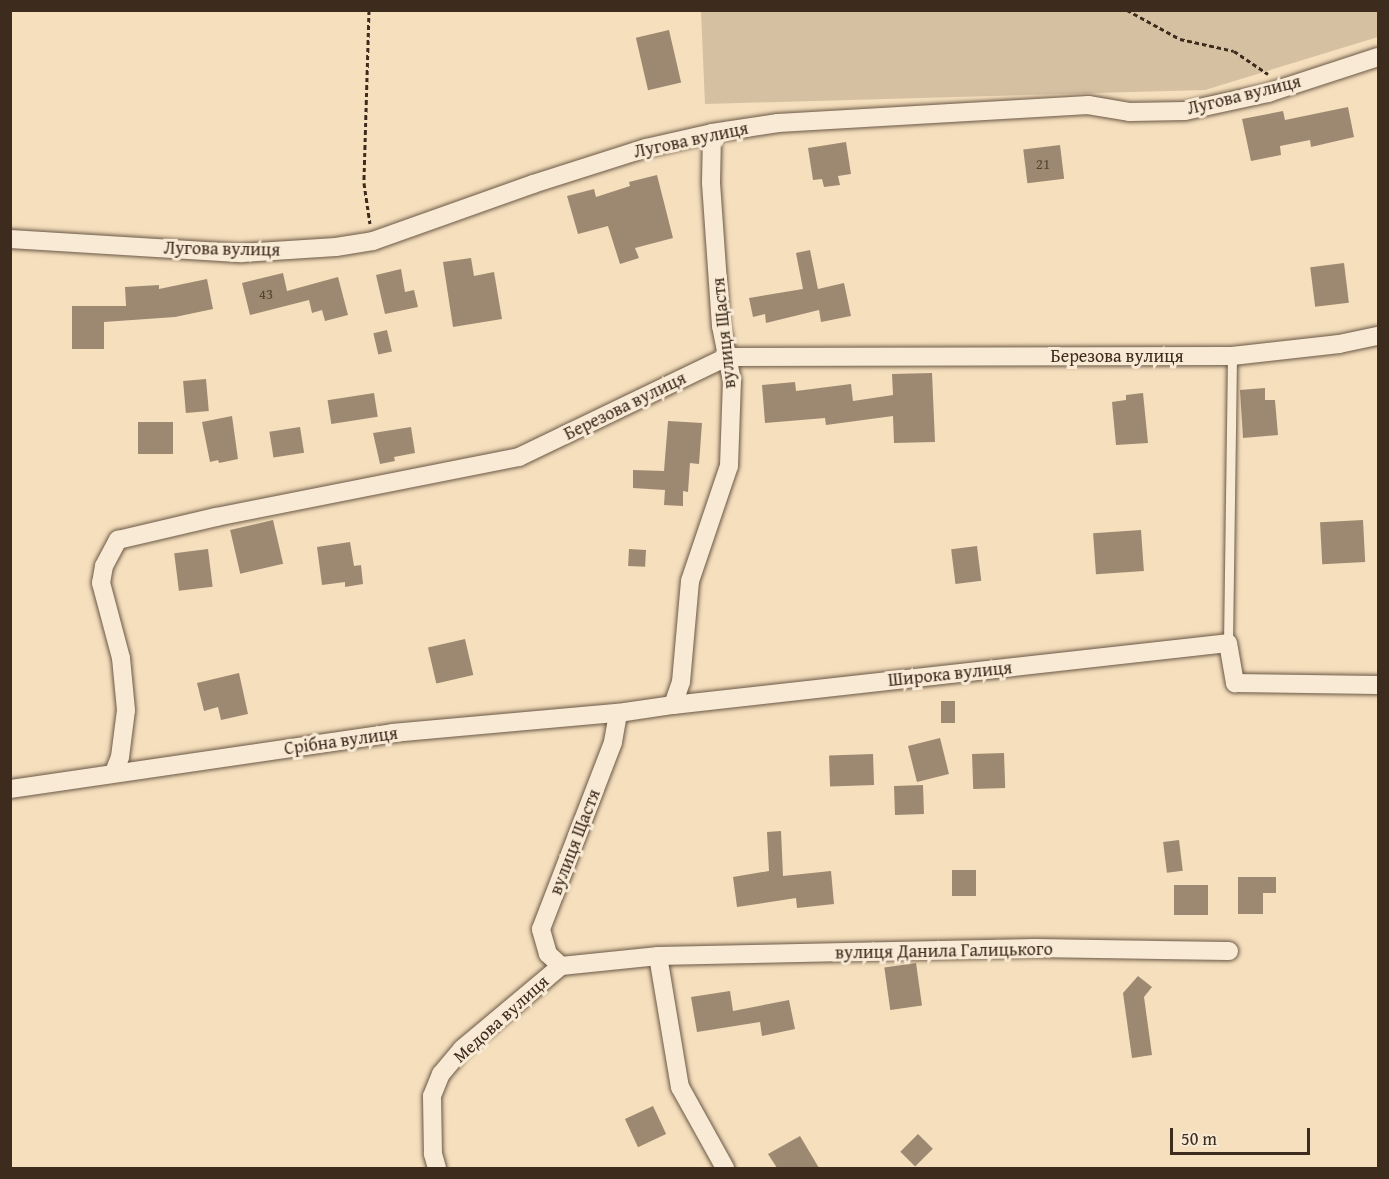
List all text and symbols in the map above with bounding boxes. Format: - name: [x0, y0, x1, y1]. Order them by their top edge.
- street label: Лугова вулиця: [1185, 70, 1303, 120]
- street label: Лугова вулиця: [632, 117, 750, 163]
- house number: 21: [1036, 155, 1050, 173]
- street label: Лугова вулиця: [164, 237, 280, 261]
- street label: вулиця Щастя: [707, 276, 741, 390]
- house number: 43: [259, 285, 273, 303]
- street label: Березова вулиця: [1050, 345, 1184, 367]
- street label: Березова вулиця: [560, 367, 690, 445]
- street label: Широка вулиця: [887, 657, 1013, 691]
- street label: Срібна вулиця: [283, 722, 399, 760]
- street label: вулиця Щастя: [545, 786, 605, 898]
- street label: вулиця Данила Галицького: [835, 938, 1053, 964]
- street label: Медова вулиця: [449, 971, 553, 1067]
- scale bar: [1173, 1116, 1312, 1154]
- text: 50 m: [1181, 1125, 1217, 1152]

